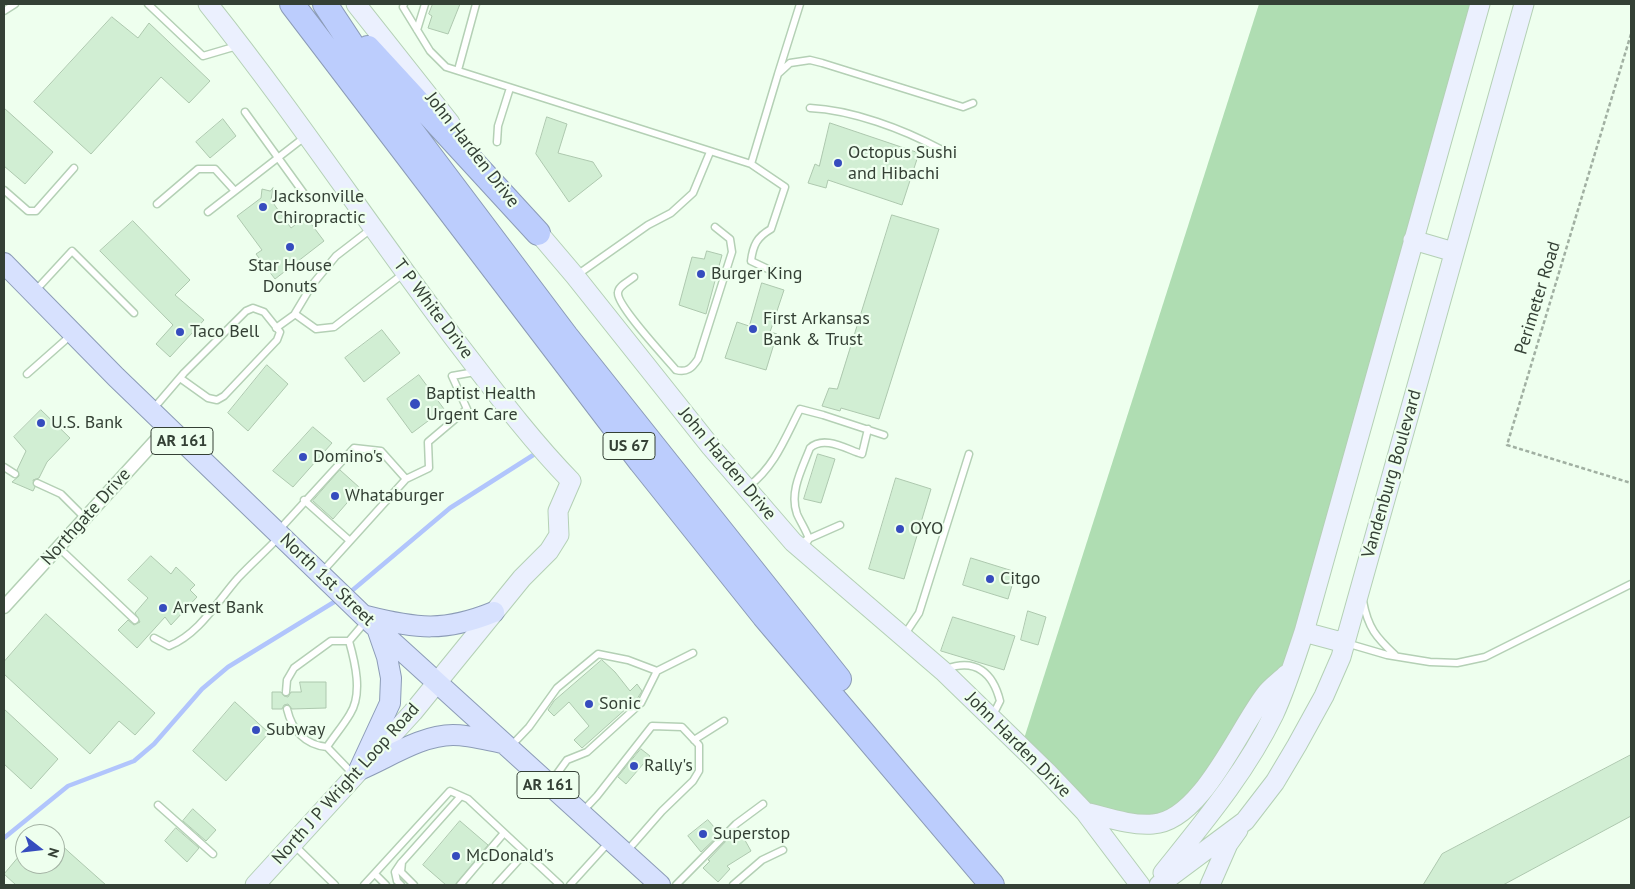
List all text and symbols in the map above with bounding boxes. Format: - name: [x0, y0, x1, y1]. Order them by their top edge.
- street label: John Harden Drive: [420, 88, 524, 212]
- place label: Octopus Sushi and Hibachi: [848, 142, 957, 184]
- marker: Octopus Sushi and Hibachi: [832, 157, 844, 169]
- place label: Jacksonville Chiropractic: [273, 186, 366, 228]
- marker: Jacksonville Chiropractic: [257, 201, 269, 213]
- street label: Perimeter Road: [1511, 239, 1565, 357]
- marker: Star House Donuts: [284, 241, 296, 253]
- place label: Star House Donuts: [248, 255, 332, 298]
- street label: T P White Drive: [388, 255, 478, 363]
- place label: Burger King: [711, 263, 802, 285]
- marker: Burger King: [695, 268, 707, 280]
- place label: First Arkansas Bank & Trust: [763, 308, 870, 350]
- place label: Taco Bell: [190, 321, 259, 343]
- marker: First Arkansas Bank & Trust: [747, 323, 759, 335]
- marker: Taco Bell: [174, 326, 186, 338]
- place label: Baptist Health Urgent Care: [426, 383, 536, 426]
- street label: Vandenburg Boulevard: [1358, 387, 1426, 561]
- marker: Baptist Health Urgent Care: [408, 397, 422, 411]
- street label: John Harden Drive: [674, 403, 780, 525]
- place label: U.S. Bank: [51, 412, 123, 434]
- marker: U.S. Bank: [35, 417, 47, 429]
- road number: AR 161: [151, 428, 213, 454]
- road number: US 67: [603, 432, 655, 460]
- place label: Domino's: [313, 446, 383, 468]
- marker: Domino's: [297, 451, 309, 463]
- street label: Northgate Drive: [37, 464, 135, 570]
- place label: Whataburger: [345, 485, 444, 507]
- marker: Whataburger: [329, 490, 341, 502]
- place label: OYO: [910, 518, 943, 540]
- marker: OYO: [894, 523, 906, 535]
- street label: North 1st Street: [275, 529, 379, 631]
- place label: Citgo: [1000, 568, 1040, 590]
- marker: Citgo: [984, 573, 996, 585]
- place label: Arvest Bank: [173, 597, 264, 619]
- marker: Arvest Bank: [157, 602, 169, 614]
- street label: John Harden Drive: [961, 688, 1075, 802]
- place label: Sonic: [599, 693, 641, 715]
- marker: Sonic: [583, 698, 595, 710]
- street label: North J P Wright Loop Road: [268, 699, 424, 869]
- place label: Subway: [266, 719, 325, 741]
- marker: Subway: [250, 724, 262, 736]
- place label: Rally's: [644, 755, 693, 777]
- marker: Rally's: [628, 760, 640, 772]
- road number: AR 161: [517, 772, 579, 798]
- place label: Superstop: [713, 823, 790, 845]
- north arrow: [15, 824, 65, 874]
- marker: Superstop: [697, 828, 709, 840]
- place label: McDonald's: [466, 845, 554, 867]
- text: N: [44, 846, 63, 860]
- marker: McDonald's: [450, 850, 462, 862]

